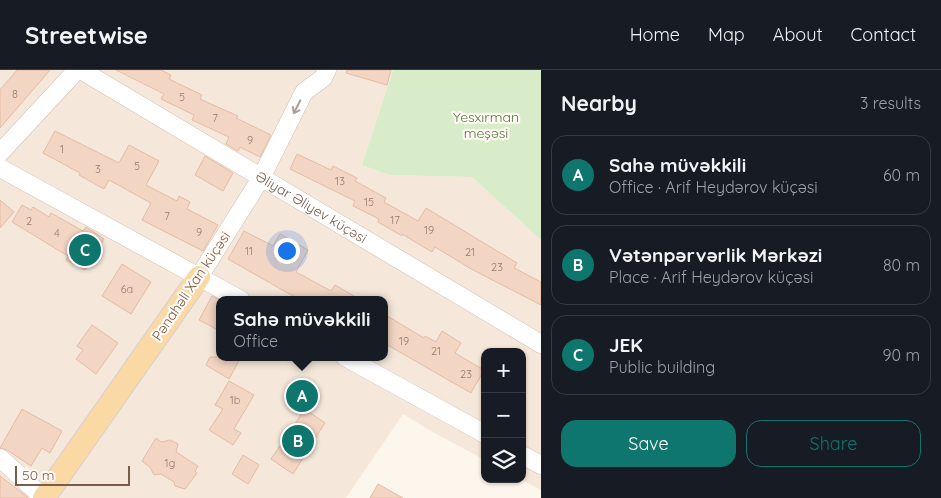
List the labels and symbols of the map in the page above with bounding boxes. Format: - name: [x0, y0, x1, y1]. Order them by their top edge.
- house number: 8: [12, 87, 18, 101]
- house number: 5: [179, 90, 185, 104]
- one-way arrow: [292, 99, 301, 114]
- park label: Yesxırman meşəsi: [453, 108, 519, 142]
- house number: 7: [212, 111, 218, 125]
- house number: 9: [247, 133, 253, 147]
- house number: 1: [60, 142, 64, 156]
- house number: 5: [134, 159, 140, 173]
- house number: 3: [95, 162, 101, 176]
- street label: Əliyar Əliyev küçəsi: [252, 167, 370, 247]
- house number: 13: [335, 174, 345, 188]
- house number: 15: [364, 195, 374, 209]
- house number: 7: [164, 209, 170, 223]
- house number: 17: [390, 213, 400, 227]
- house number: 2: [26, 214, 32, 228]
- house number: 19: [424, 223, 434, 237]
- house number: 9: [196, 225, 202, 239]
- house number: 4: [54, 226, 60, 240]
- street label: Pənahəli Xan küçəsi: [148, 228, 234, 344]
- pin: C: [69, 231, 101, 269]
- your location: [274, 238, 300, 264]
- house number: 11: [245, 244, 253, 258]
- house number: 21: [465, 245, 475, 259]
- house number: 23: [491, 260, 503, 274]
- house number: 6a: [121, 282, 133, 296]
- house number: 19: [399, 334, 409, 348]
- house number: 21: [431, 344, 441, 358]
- house number: 23: [460, 367, 472, 381]
- pin: A: [286, 377, 318, 415]
- house number: 1b: [230, 393, 241, 407]
- pin: B: [282, 422, 314, 460]
- house number: 1g: [165, 456, 175, 470]
- scale bar: [15, 463, 130, 486]

